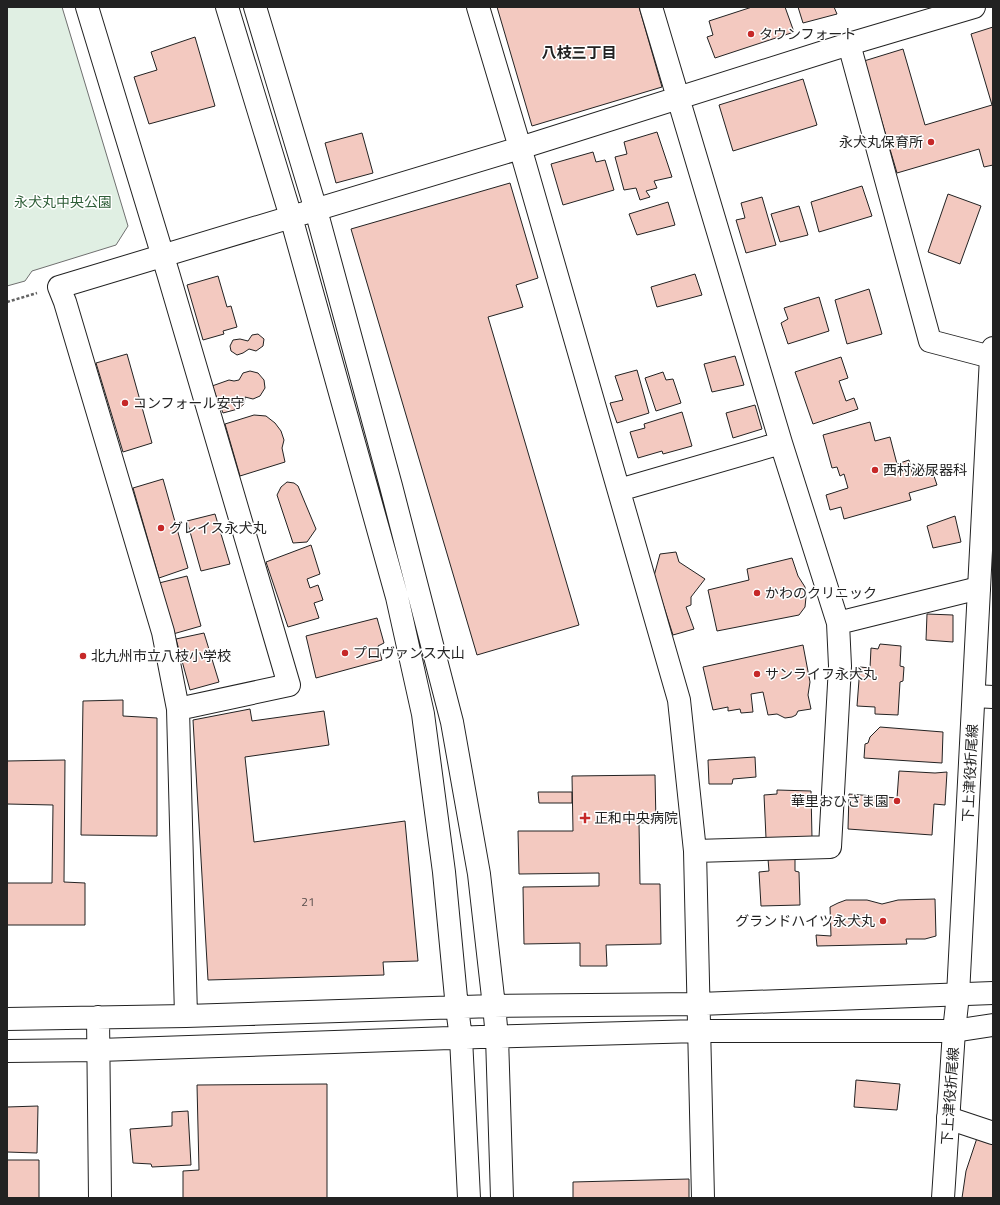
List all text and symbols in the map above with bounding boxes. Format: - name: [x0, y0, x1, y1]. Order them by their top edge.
- place label: タウンフォート: [759, 23, 857, 44]
- marker: タウンフォート: [746, 29, 756, 39]
- district label: 八枝三丁目: [541, 41, 617, 64]
- place label: 永犬丸保育所: [839, 131, 923, 152]
- marker: 永犬丸保育所: [926, 137, 936, 147]
- park label: 永犬丸中央公園: [14, 191, 112, 212]
- place label: コンフォール安守: [133, 392, 245, 413]
- marker: コンフォール安守: [120, 398, 130, 408]
- place label: 西村泌尿器科: [883, 459, 967, 480]
- marker: 西村泌尿器科: [870, 465, 880, 475]
- place label: グレイス永犬丸: [169, 517, 267, 538]
- marker: グレイス永犬丸: [156, 523, 166, 533]
- place label: かわのクリニック: [765, 582, 877, 603]
- marker: かわのクリニック: [752, 588, 762, 598]
- place label: プロヴァンス大山: [353, 642, 465, 663]
- place label: 北九州市立八枝小学校: [91, 645, 231, 666]
- marker: プロヴァンス大山: [340, 648, 350, 658]
- marker: 北九州市立八枝小学校: [78, 651, 88, 661]
- place label: サンライフ永犬丸: [765, 663, 877, 684]
- marker: サンライフ永犬丸: [752, 669, 762, 679]
- street label: 下上津役折尾線: [956, 723, 983, 822]
- place label: 華里おひさま園: [791, 790, 889, 811]
- marker: 華里おひさま園: [892, 796, 902, 806]
- place label: 正和中央病院: [594, 807, 678, 828]
- marker: 正和中央病院: [579, 812, 591, 824]
- house number: 21: [301, 892, 315, 911]
- place label: グランドハイツ永犬丸: [735, 910, 875, 931]
- marker: グランドハイツ永犬丸: [878, 916, 888, 926]
- street label: 下上津役折尾線: [936, 1046, 963, 1146]

